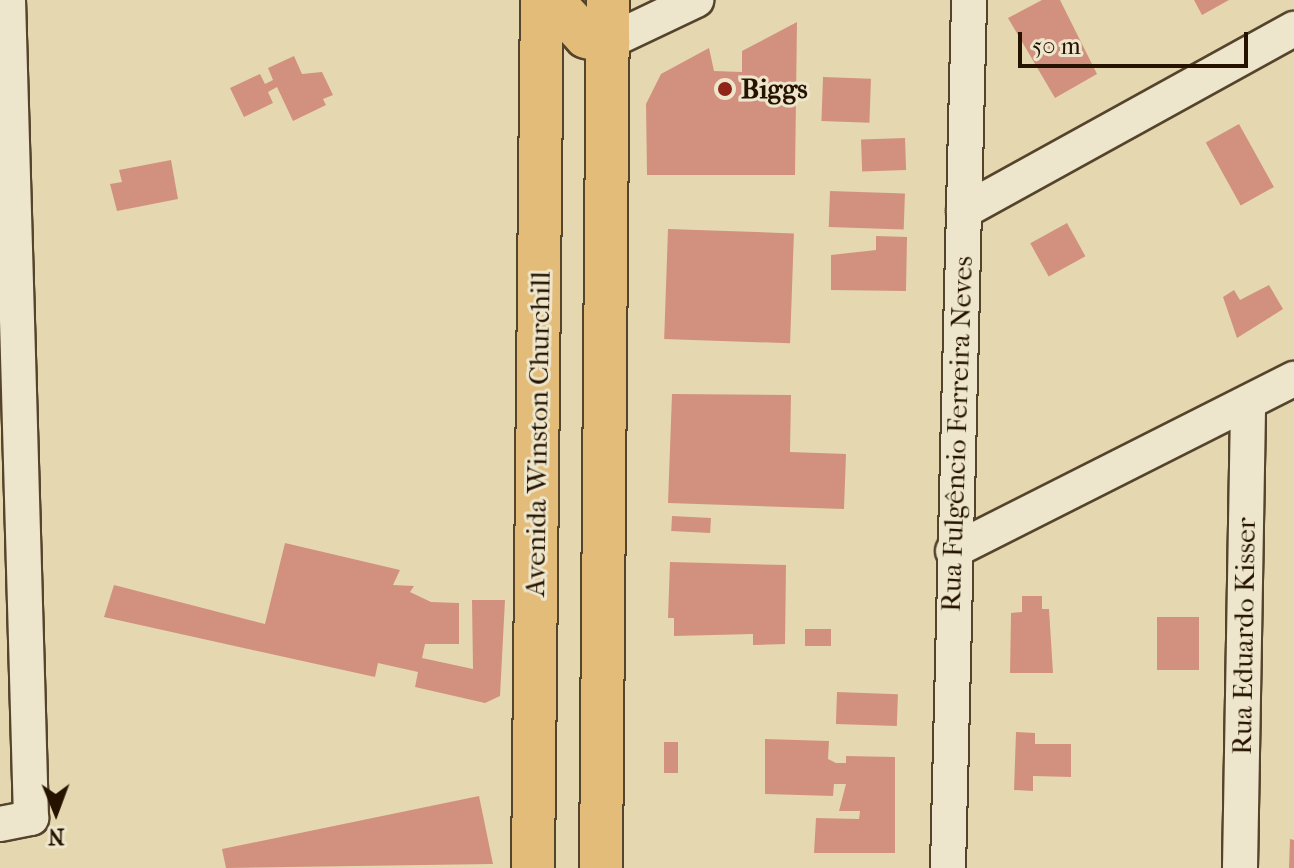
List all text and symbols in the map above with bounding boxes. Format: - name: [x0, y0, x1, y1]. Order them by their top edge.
- scale bar: [1022, 16, 1252, 66]
- text: 50 m: [1032, 32, 1081, 60]
- place label: Biggs: [741, 72, 808, 106]
- marker: Biggs: [716, 80, 734, 98]
- street label: Rua Fulgêncio Ferreira Neves: [934, 256, 980, 612]
- street label: Avenida Winston Churchill: [518, 271, 558, 597]
- street label: Rua Eduardo Kisser: [1225, 517, 1263, 755]
- north arrow: [16, 772, 96, 852]
- text: N: [48, 823, 65, 849]

